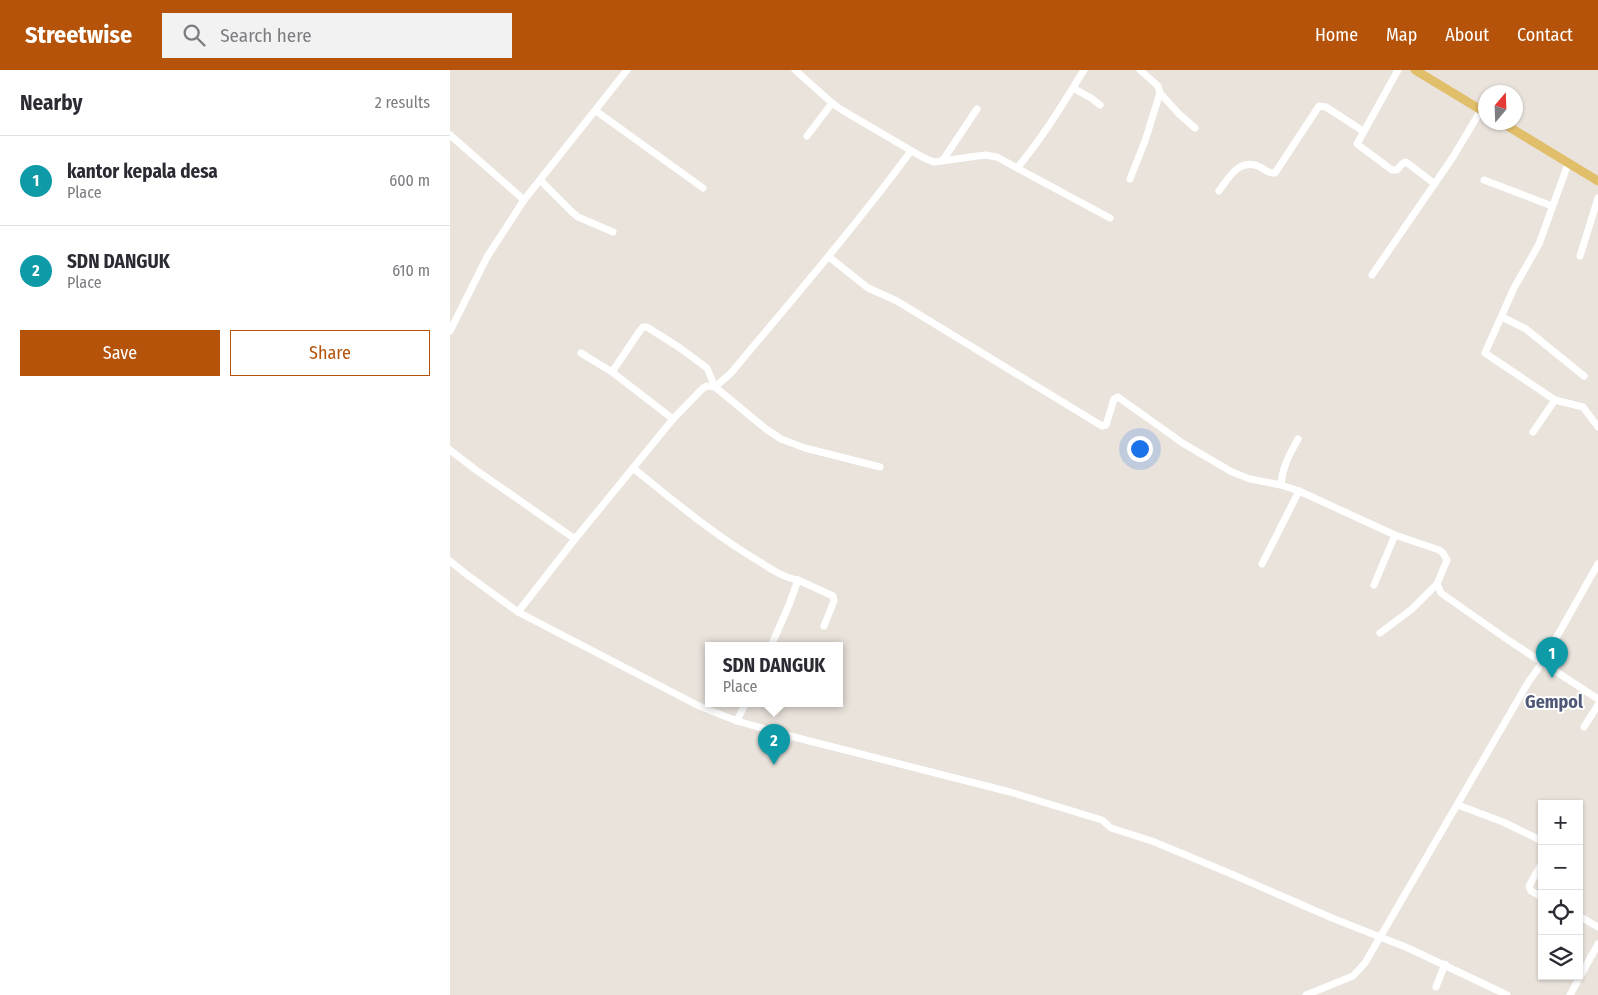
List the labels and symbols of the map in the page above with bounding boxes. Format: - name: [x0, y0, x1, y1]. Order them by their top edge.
- north arrow: [1478, 85, 1523, 130]
- your location: [1127, 436, 1153, 462]
- pin: 1: [1536, 637, 1568, 678]
- district label: Gempol: [1525, 691, 1583, 713]
- pin: 2: [758, 724, 790, 765]

